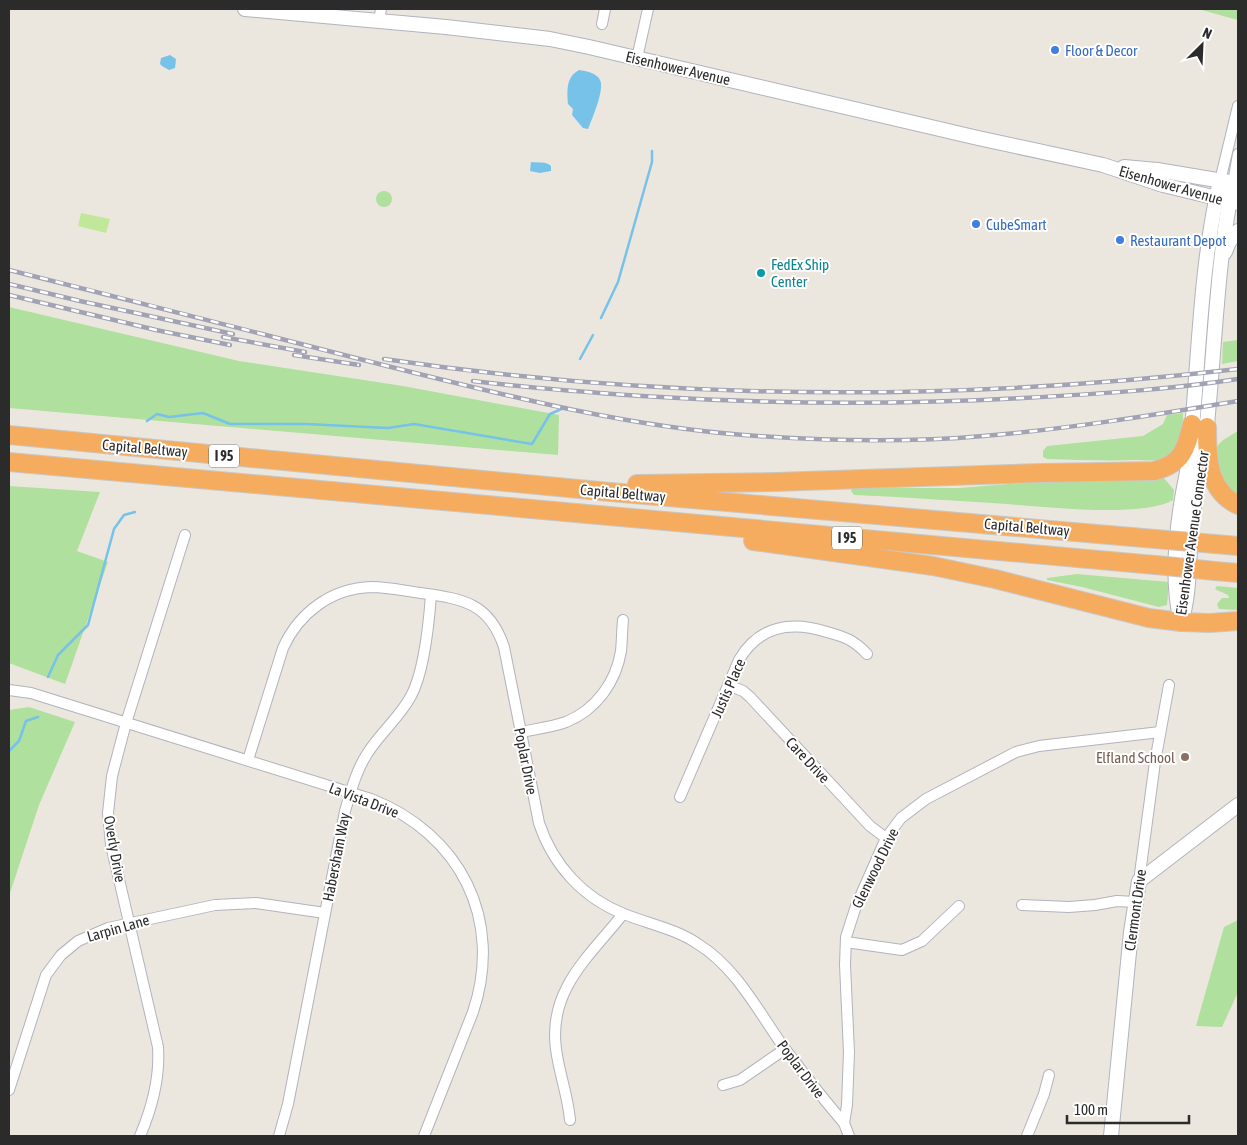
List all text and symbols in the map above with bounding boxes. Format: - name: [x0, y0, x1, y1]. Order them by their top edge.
- north arrow: [1177, 20, 1227, 70]
- text: N: [1200, 24, 1214, 42]
- place label: Floor & Decor: [1065, 42, 1138, 59]
- marker: Floor & Decor: [1049, 44, 1061, 56]
- street label: Eisenhower Avenue: [624, 48, 732, 88]
- street label: Eisenhower Avenue: [1117, 162, 1225, 208]
- place label: CubeSmart: [986, 216, 1047, 233]
- marker: CubeSmart: [970, 218, 982, 230]
- place label: Restaurant Depot: [1130, 232, 1227, 249]
- marker: Restaurant Depot: [1114, 234, 1126, 246]
- place label: FedEx Ship Center: [771, 256, 829, 290]
- marker: FedEx Ship Center: [755, 267, 767, 279]
- street label: Capital Beltway: [102, 436, 188, 460]
- road number: I 95: [209, 444, 239, 468]
- street label: Eisenhower Avenue Connector: [1172, 449, 1212, 616]
- street label: Capital Beltway: [580, 481, 666, 505]
- street label: Capital Beltway: [984, 515, 1070, 539]
- road number: I 95: [832, 526, 862, 550]
- street label: Justis Place: [707, 656, 749, 720]
- street label: Poplar Drive: [511, 726, 541, 796]
- street label: Care Drive: [783, 734, 833, 786]
- place label: Elfland School: [1096, 749, 1175, 766]
- marker: Elfland School: [1179, 751, 1191, 763]
- street label: La Vista Drive: [327, 779, 401, 821]
- street label: Habersham Way: [319, 811, 353, 903]
- street label: Overly Drive: [101, 814, 129, 884]
- street label: Glenwood Drive: [848, 825, 902, 911]
- street label: Clermont Drive: [1121, 868, 1149, 952]
- street label: Larpin Lane: [85, 911, 151, 945]
- street label: Poplar Drive: [774, 1037, 828, 1101]
- scale bar: [1067, 1092, 1190, 1124]
- text: 100 m: [1074, 1101, 1108, 1118]

